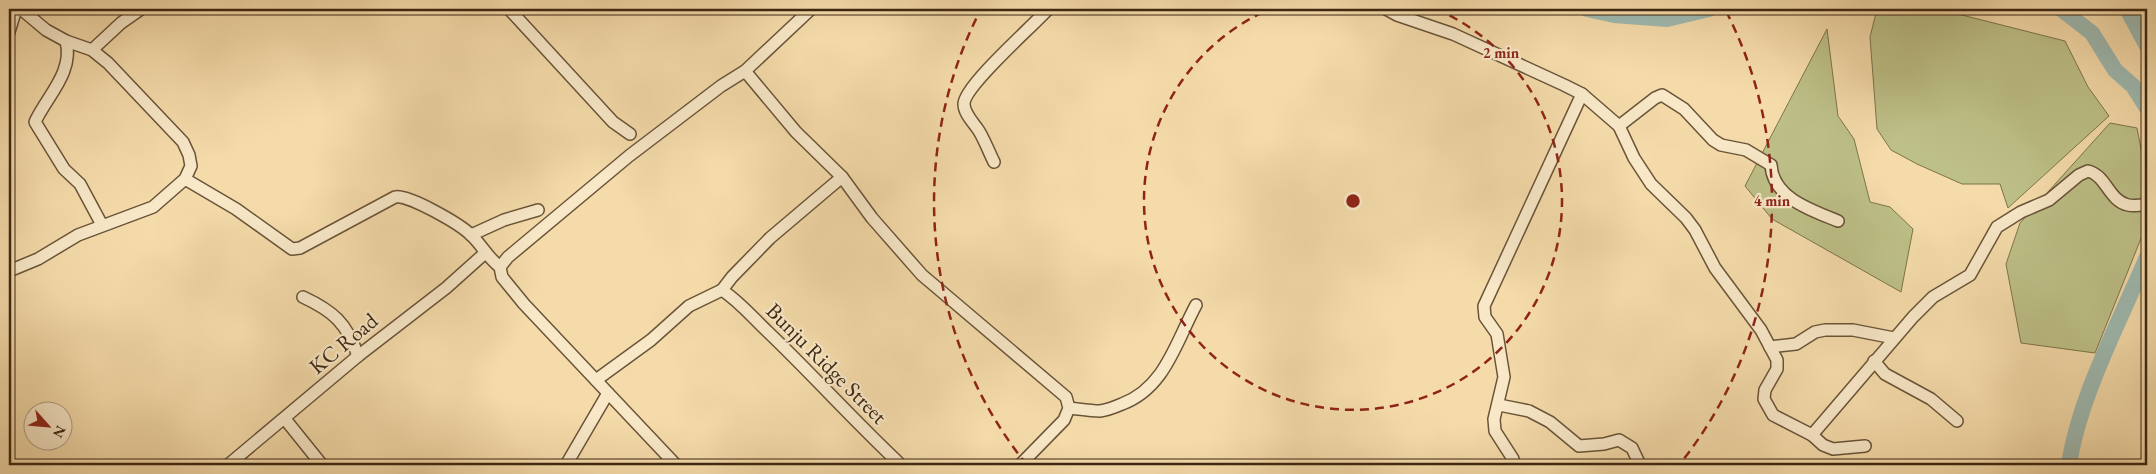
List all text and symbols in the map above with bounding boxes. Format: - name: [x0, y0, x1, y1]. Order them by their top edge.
- text: 2 min: [1483, 43, 1520, 62]
- text: 4 min: [1754, 191, 1791, 210]
- centre of rings: [1344, 192, 1362, 210]
- street label: Bunju Ridge Street: [760, 296, 894, 430]
- street label: KC Road: [303, 306, 384, 381]
- north arrow: [22, 402, 72, 452]
- text: N: [49, 423, 70, 442]

